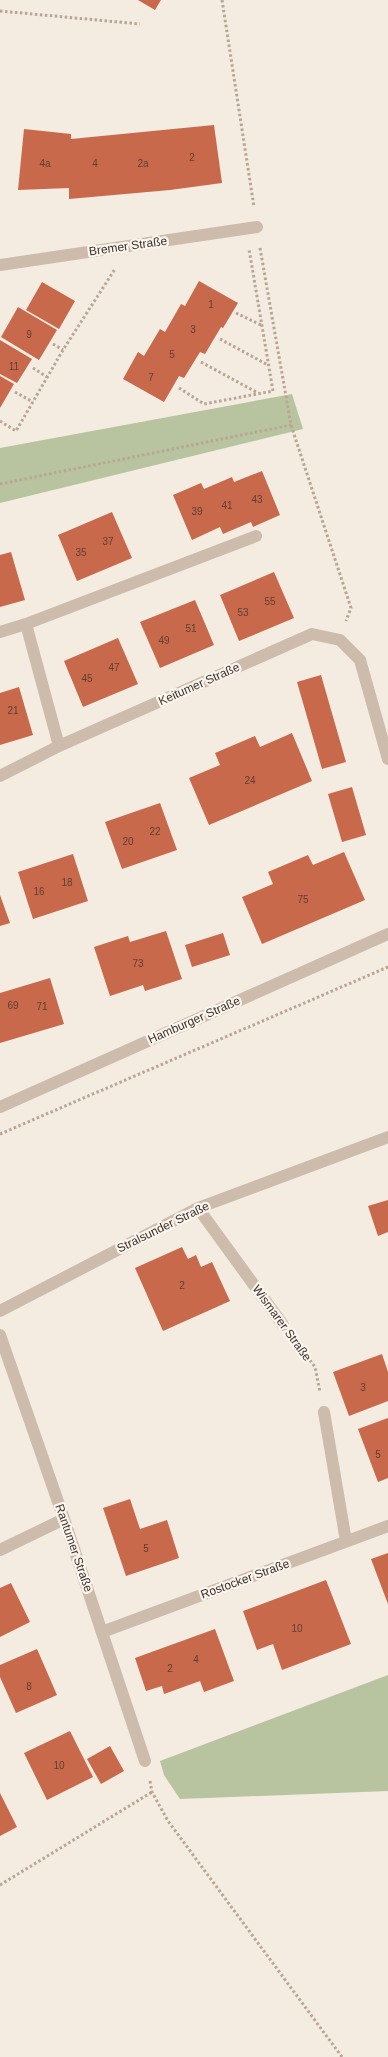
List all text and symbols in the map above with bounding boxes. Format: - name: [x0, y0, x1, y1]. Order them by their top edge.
- house number: 2: [189, 152, 195, 163]
- house number: 4a: [39, 158, 51, 169]
- house number: 4: [92, 158, 98, 169]
- house number: 2a: [137, 158, 149, 169]
- street label: Bremer Straße: [88, 234, 168, 258]
- house number: 1: [208, 299, 214, 310]
- house number: 3: [190, 324, 196, 335]
- house number: 9: [26, 329, 32, 340]
- house number: 5: [169, 349, 175, 360]
- house number: 11: [9, 361, 20, 372]
- house number: 7: [148, 372, 154, 383]
- house number: 43: [251, 494, 263, 505]
- house number: 41: [221, 500, 233, 511]
- house number: 39: [191, 506, 203, 517]
- house number: 37: [102, 536, 114, 547]
- house number: 35: [75, 547, 87, 558]
- house number: 55: [264, 596, 276, 607]
- house number: 53: [237, 607, 249, 618]
- house number: 51: [185, 623, 197, 634]
- house number: 49: [158, 635, 170, 646]
- street label: Keitumer Straße: [156, 660, 242, 708]
- house number: 47: [108, 662, 120, 673]
- house number: 45: [81, 673, 93, 684]
- house number: 21: [7, 705, 19, 716]
- house number: 24: [244, 775, 256, 786]
- house number: 22: [149, 826, 161, 837]
- house number: 20: [122, 836, 134, 847]
- house number: 18: [61, 877, 73, 888]
- house number: 16: [33, 886, 45, 897]
- house number: 75: [297, 894, 309, 905]
- house number: 73: [132, 958, 144, 969]
- street label: Hamburger Straße: [146, 993, 243, 1047]
- house number: 69: [7, 1000, 19, 1011]
- house number: 71: [36, 1001, 48, 1012]
- street label: Stralsunder Straße: [115, 1198, 212, 1255]
- house number: 2: [179, 1280, 185, 1291]
- street label: Wismarer Straße: [250, 1282, 314, 1364]
- house number: 3: [360, 1382, 366, 1393]
- house number: 5: [375, 1449, 381, 1460]
- street label: Rantumer Straße: [52, 1502, 96, 1594]
- house number: 5: [143, 1543, 149, 1554]
- street label: Rostocker Straße: [199, 1556, 292, 1602]
- house number: 10: [291, 1623, 303, 1634]
- house number: 4: [193, 1654, 199, 1665]
- house number: 2: [167, 1663, 173, 1674]
- house number: 8: [26, 1681, 32, 1692]
- house number: 10: [53, 1760, 65, 1771]

